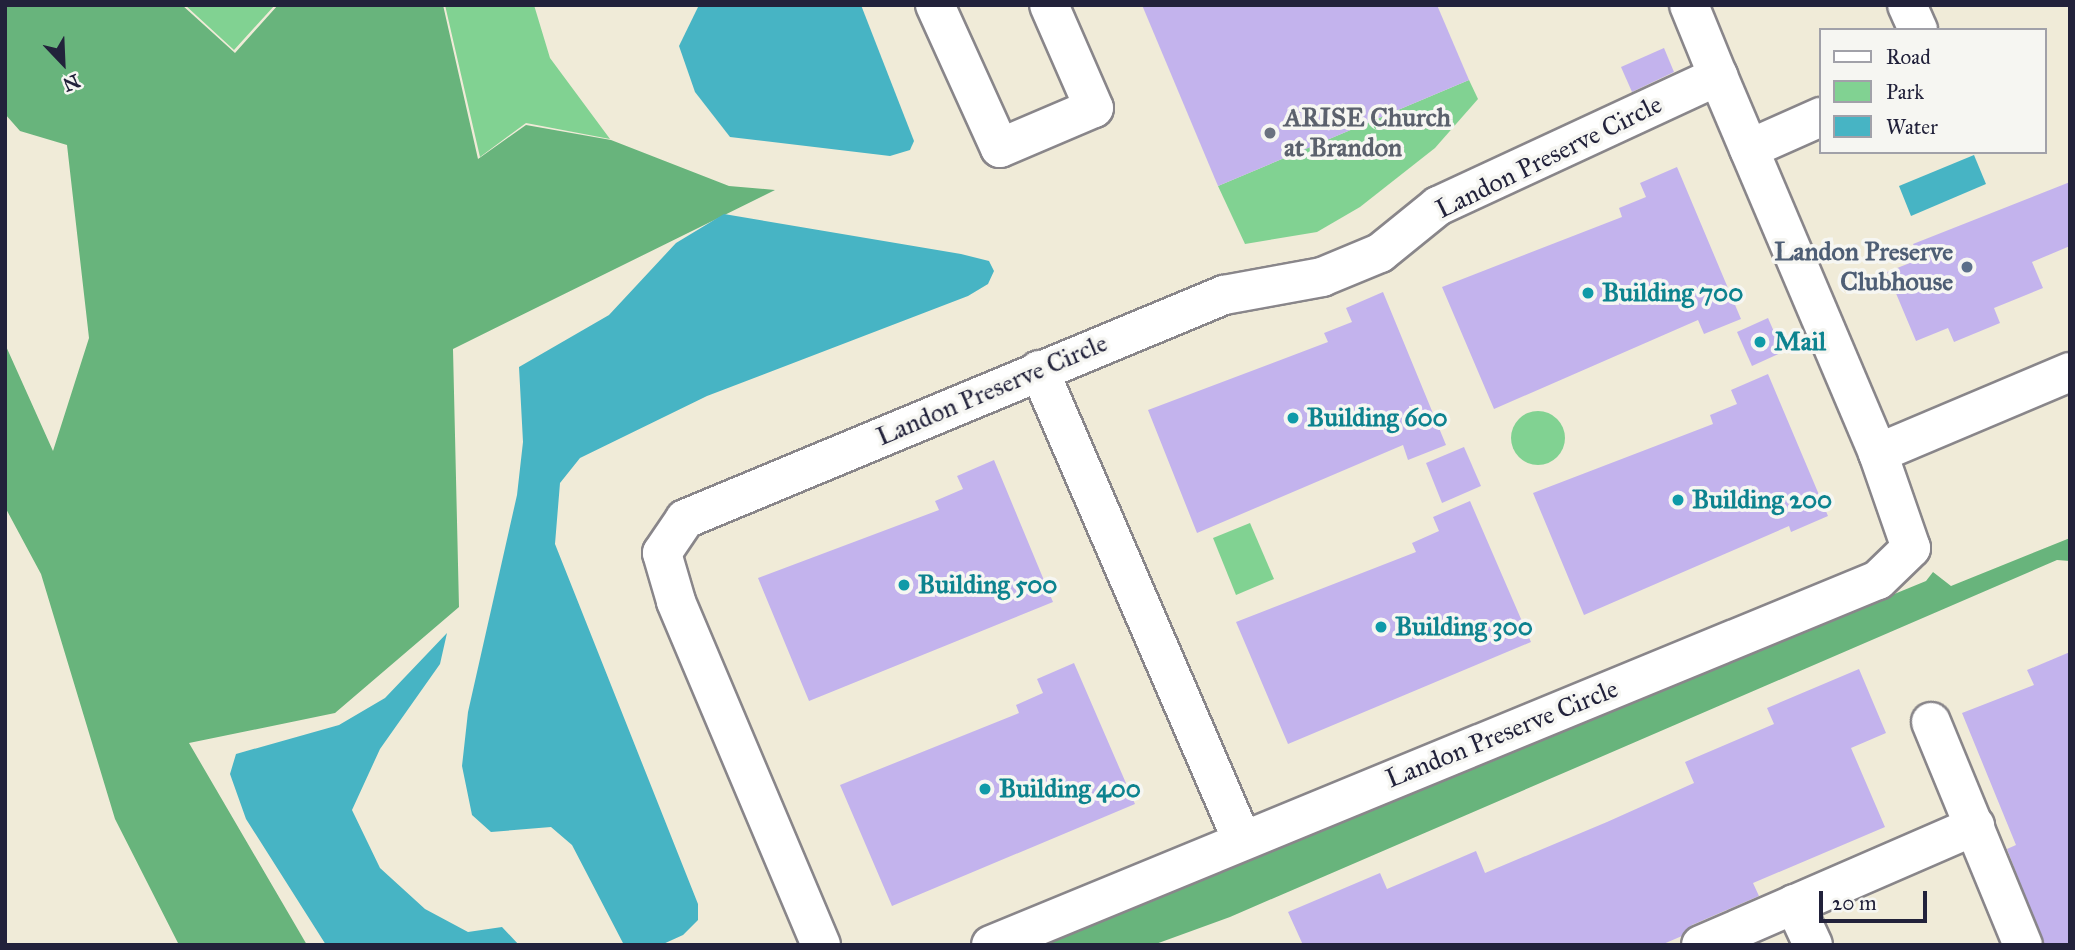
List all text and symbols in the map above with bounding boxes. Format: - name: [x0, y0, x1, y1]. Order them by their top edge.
- north arrow: [28, 28, 98, 98]
- legend: [1820, 28, 2047, 154]
- text: Road: [1886, 44, 1931, 70]
- text: N: [59, 69, 83, 97]
- text: Park: [1886, 79, 1924, 105]
- street label: Landon Preserve Circle: [1431, 89, 1667, 225]
- place label: ARISE Church at Brandon: [1284, 102, 1451, 164]
- text: Water: [1886, 114, 1938, 140]
- marker: ARISE Church at Brandon: [1262, 125, 1278, 141]
- place label: Landon Preserve Clubhouse: [1774, 236, 1953, 298]
- marker: Landon Preserve Clubhouse: [1959, 259, 1975, 275]
- place label: Building 700: [1602, 277, 1743, 309]
- marker: Building 700: [1580, 285, 1596, 301]
- place label: Mail: [1774, 326, 1826, 358]
- street label: Landon Preserve Circle: [872, 327, 1112, 453]
- marker: Mail: [1752, 334, 1768, 350]
- place label: Building 600: [1307, 402, 1448, 434]
- marker: Building 600: [1285, 410, 1301, 426]
- place label: Building 200: [1692, 484, 1832, 516]
- marker: Building 200: [1670, 492, 1686, 508]
- place label: Building 500: [918, 569, 1057, 601]
- marker: Building 500: [896, 577, 912, 593]
- place label: Building 300: [1395, 611, 1533, 643]
- marker: Building 300: [1373, 619, 1389, 635]
- street label: Landon Preserve Circle: [1381, 673, 1623, 795]
- place label: Building 400: [999, 773, 1141, 805]
- marker: Building 400: [977, 781, 993, 797]
- scale bar: [1823, 876, 1932, 920]
- text: 20 m: [1832, 890, 1877, 916]

